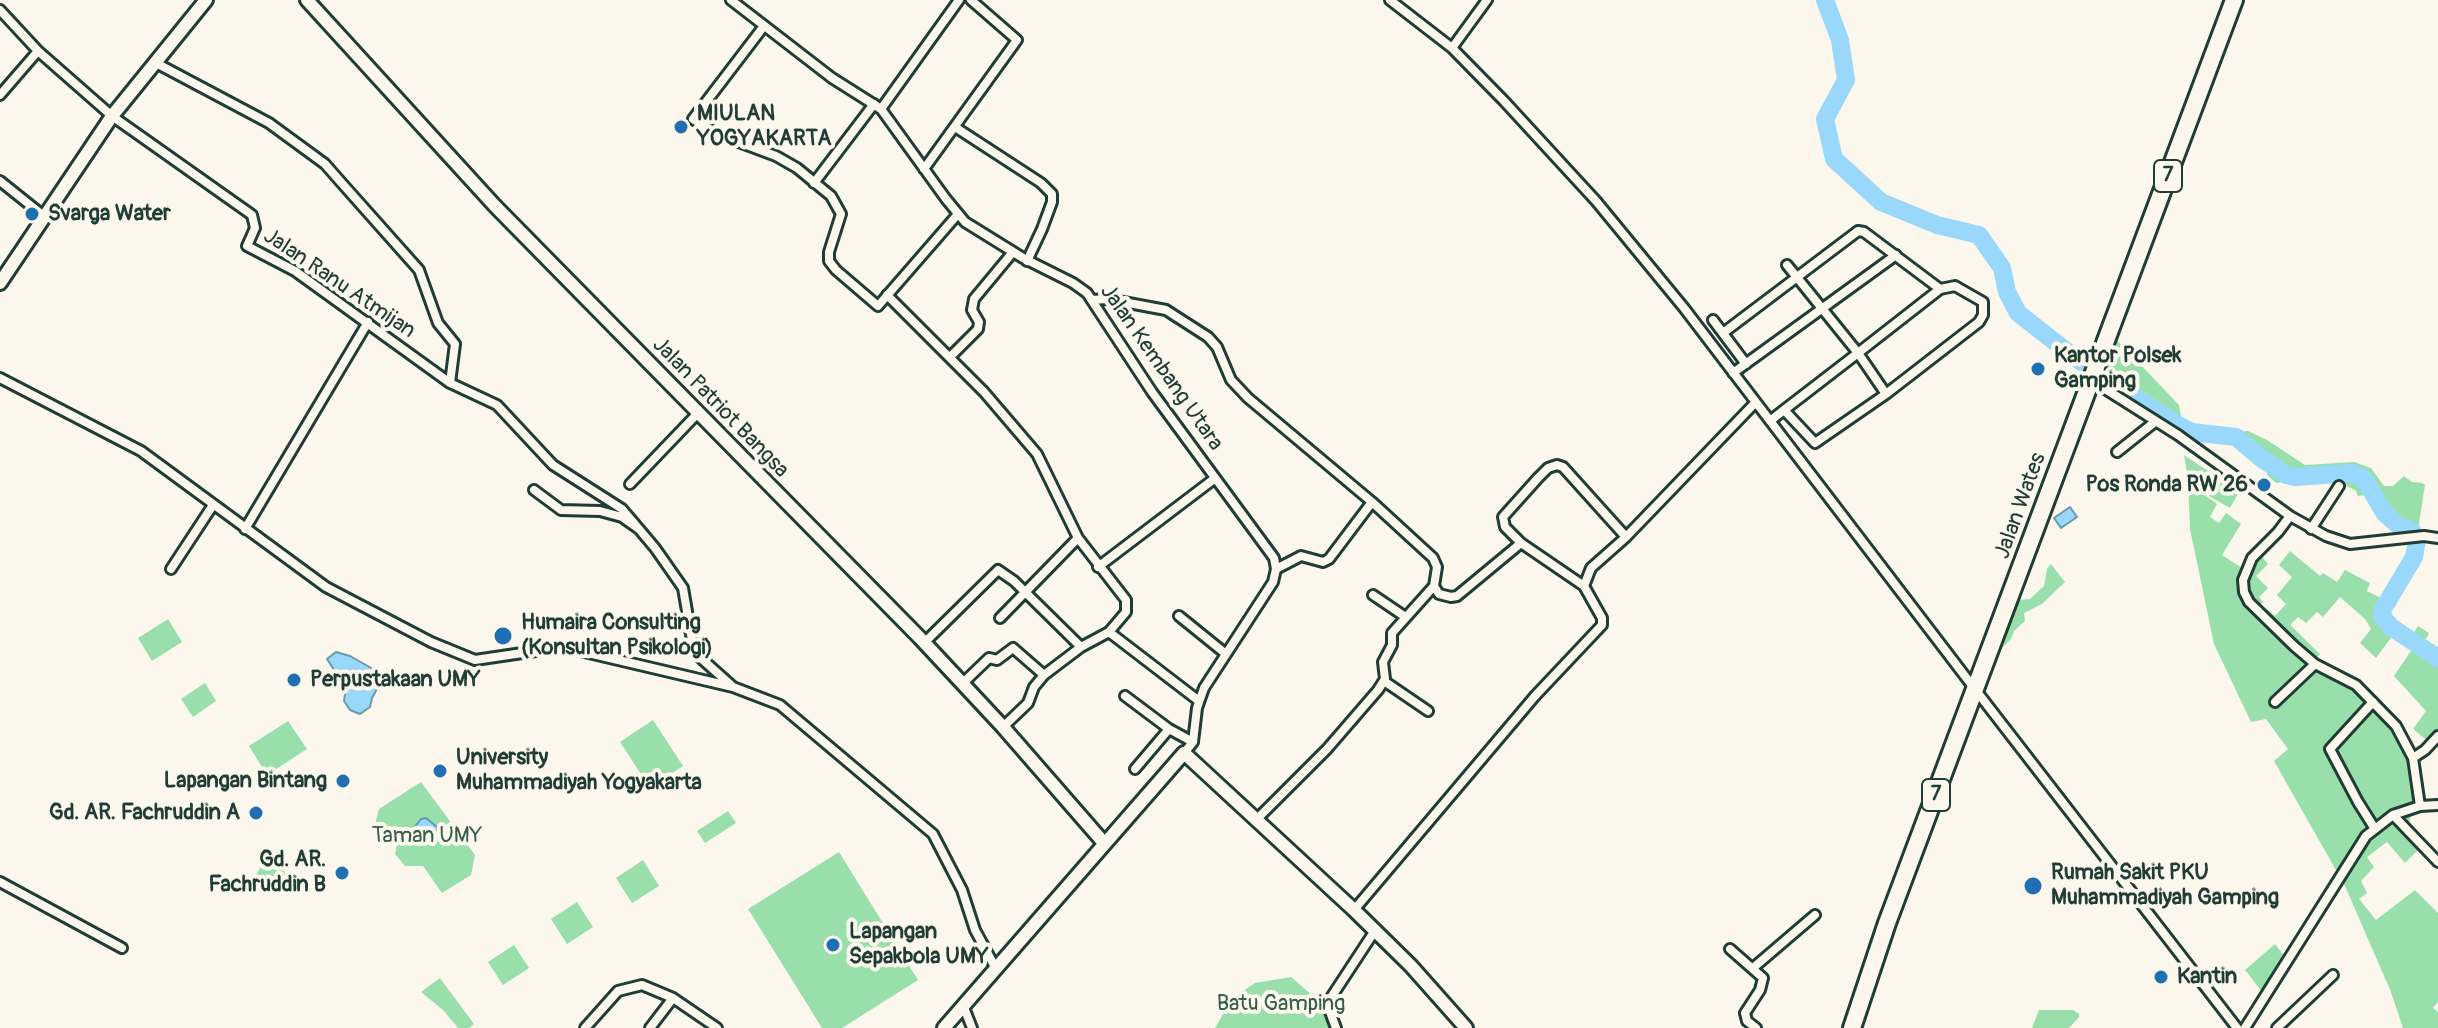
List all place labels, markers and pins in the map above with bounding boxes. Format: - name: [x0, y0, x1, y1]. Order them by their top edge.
- place label: MIULAN YOGYAKARTA: [697, 101, 832, 152]
- marker: MIULAN YOGYAKARTA: [672, 118, 690, 136]
- place label: Svarga Water: [48, 201, 171, 227]
- marker: Svarga Water: [23, 205, 41, 223]
- place label: Kantor Polsek Gamping: [2054, 343, 2181, 394]
- marker: Kantor Polsek Gamping: [2029, 360, 2047, 378]
- place label: Pos Ronda RW 26: [2085, 472, 2248, 498]
- marker: Pos Ronda RW 26: [2255, 476, 2273, 494]
- place label: Humaira Consulting (Konsultan Psikologi): [521, 610, 713, 662]
- marker: Humaira Consulting (Konsultan Psikologi): [492, 625, 514, 647]
- place label: Perpustakaan UMY: [310, 667, 481, 693]
- marker: Perpustakaan UMY: [285, 671, 303, 689]
- place label: University Muhammadiyah Yogyakarta: [456, 745, 702, 796]
- marker: University Muhammadiyah Yogyakarta: [431, 762, 449, 780]
- place label: Lapangan Bintang: [164, 768, 327, 794]
- marker: Lapangan Bintang: [334, 772, 352, 790]
- place label: Gd. AR. Fachruddin A: [49, 800, 240, 826]
- marker: Gd. AR. Fachruddin A: [247, 804, 265, 822]
- place label: Gd. AR. Fachruddin B: [208, 847, 326, 898]
- place label: Rumah Sakit PKU Muhammadiyah Gamping: [2051, 860, 2279, 912]
- marker: Gd. AR. Fachruddin B: [333, 864, 351, 882]
- marker: Rumah Sakit PKU Muhammadiyah Gamping: [2022, 875, 2044, 897]
- place label: Lapangan Sepakbola UMY: [849, 919, 989, 970]
- marker: Lapangan Sepakbola UMY: [824, 936, 842, 954]
- place label: Kantin: [2177, 964, 2237, 990]
- marker: Kantin: [2152, 968, 2170, 986]

